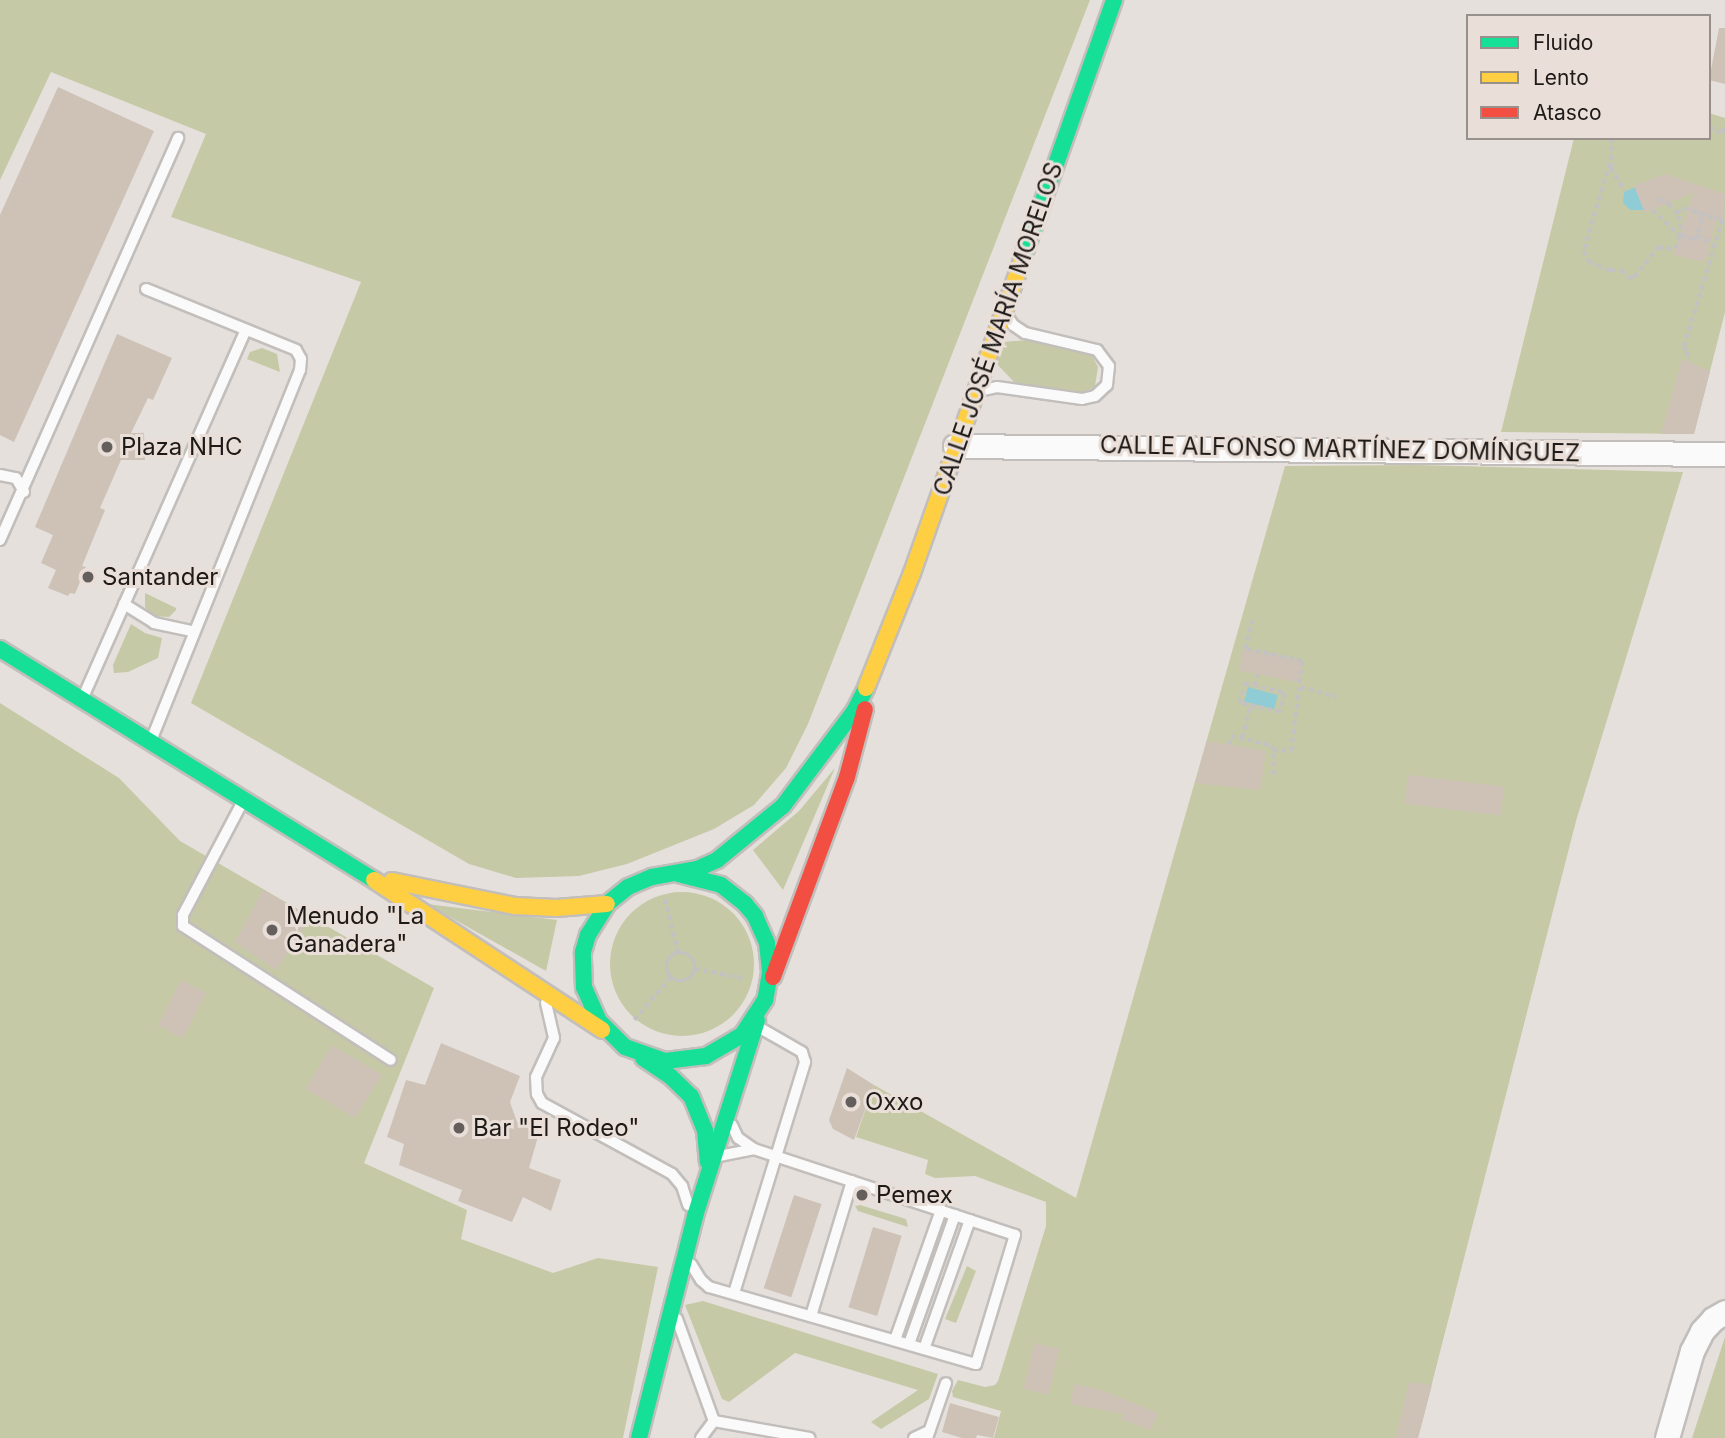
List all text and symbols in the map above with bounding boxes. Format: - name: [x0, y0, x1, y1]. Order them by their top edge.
- legend: [1466, 14, 1711, 140]
- text: Fluido: [1533, 30, 1593, 55]
- text: Lento: [1533, 65, 1589, 90]
- text: Atasco: [1533, 100, 1602, 125]
- street label: CALLE JOSÉ MARÍA MORELOS: [927, 159, 1069, 499]
- street label: CALLE ALFONSO MARTÍNEZ DOMÍNGUEZ: [1100, 430, 1580, 468]
- place label: Plaza NHC: [121, 433, 243, 461]
- marker: Plaza NHC: [99, 439, 115, 455]
- place label: Santander: [102, 563, 218, 591]
- marker: Santander: [80, 569, 96, 585]
- place label: Menudo "La Ganadera": [286, 902, 424, 958]
- marker: Menudo "La Ganadera": [264, 922, 280, 938]
- place label: Oxxo: [865, 1088, 923, 1116]
- marker: Oxxo: [843, 1094, 859, 1110]
- place label: Bar "El Rodeo": [473, 1114, 640, 1142]
- marker: Bar "El Rodeo": [451, 1120, 467, 1136]
- place label: Pemex: [876, 1181, 953, 1209]
- marker: Pemex: [854, 1187, 870, 1203]

